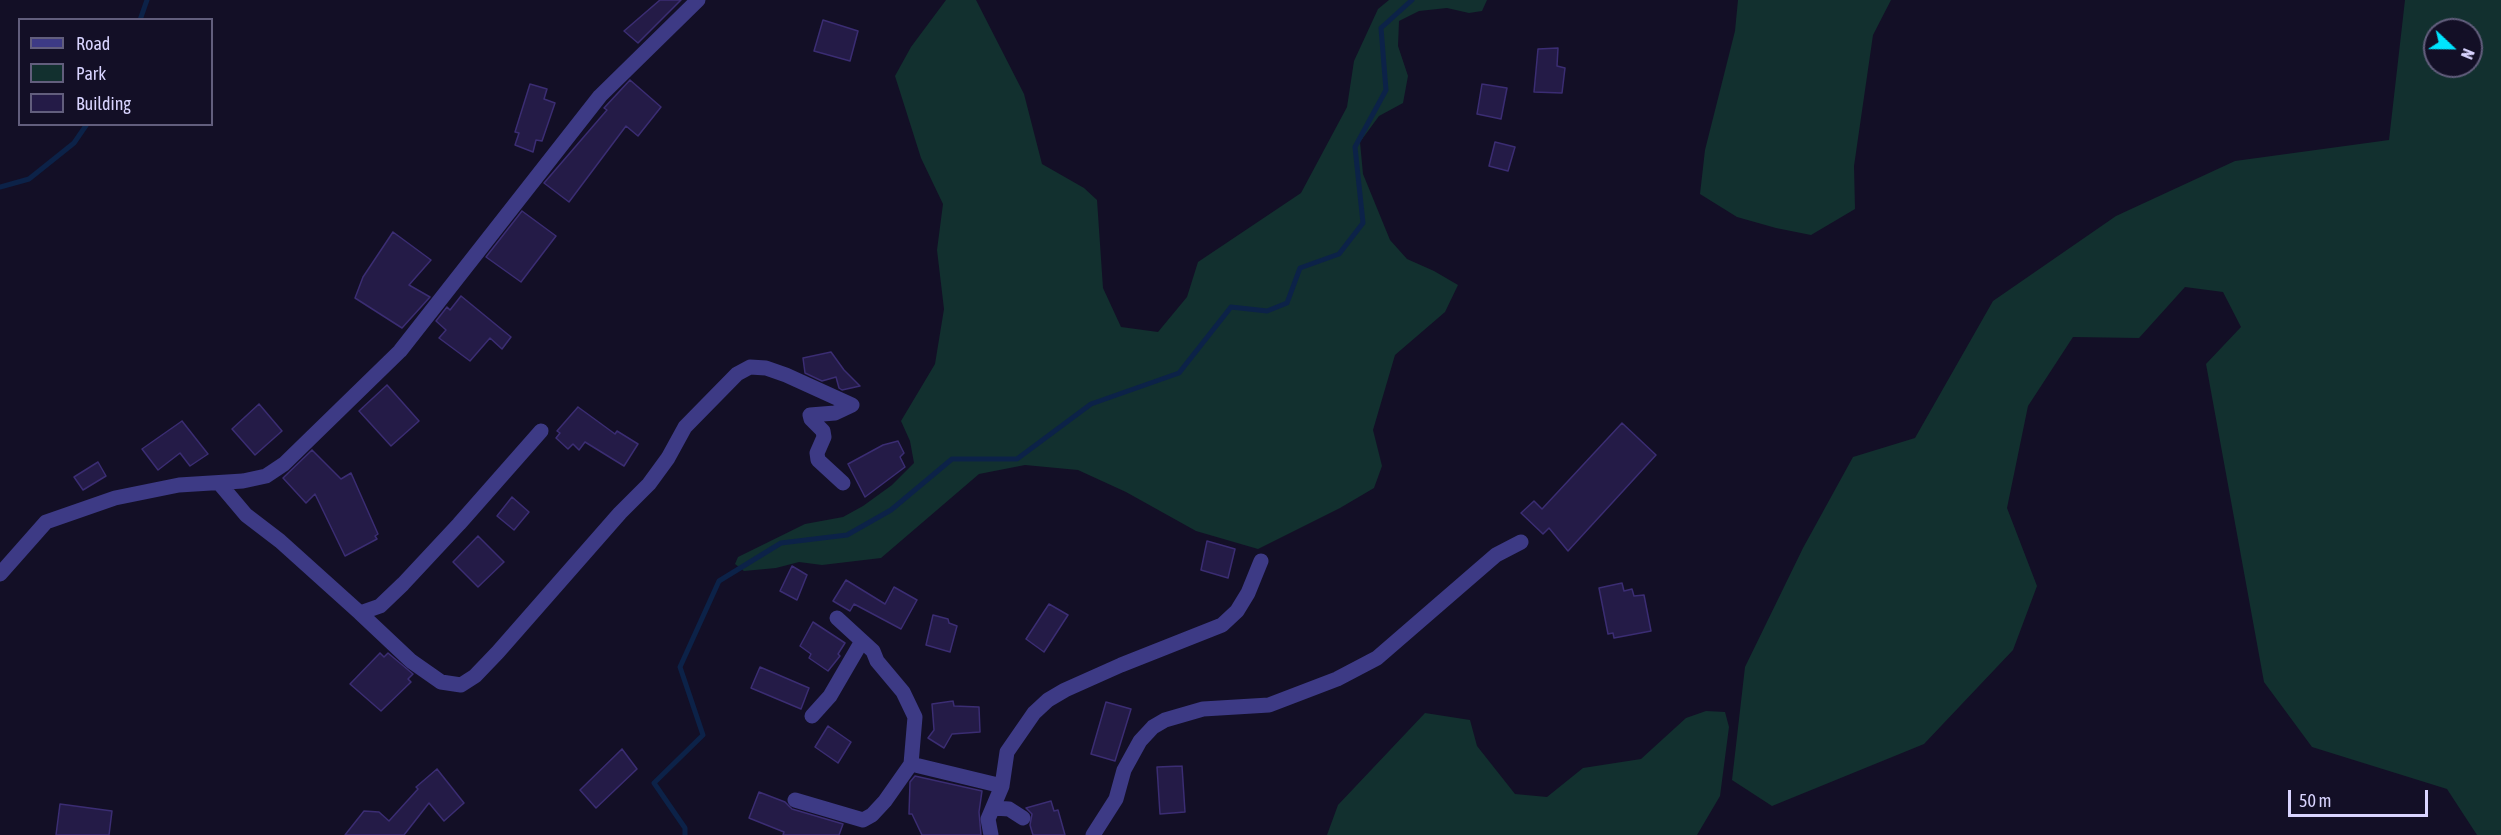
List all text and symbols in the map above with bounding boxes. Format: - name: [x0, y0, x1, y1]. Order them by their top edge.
- legend: [18, 18, 213, 126]
- north arrow: [2423, 18, 2483, 78]
- text: Road: [76, 33, 110, 54]
- text: N: [2458, 46, 2478, 62]
- text: Park: [76, 63, 106, 84]
- text: Building: [76, 93, 131, 114]
- scale bar: [2291, 778, 2430, 816]
- text: 50 m: [2299, 790, 2331, 811]

